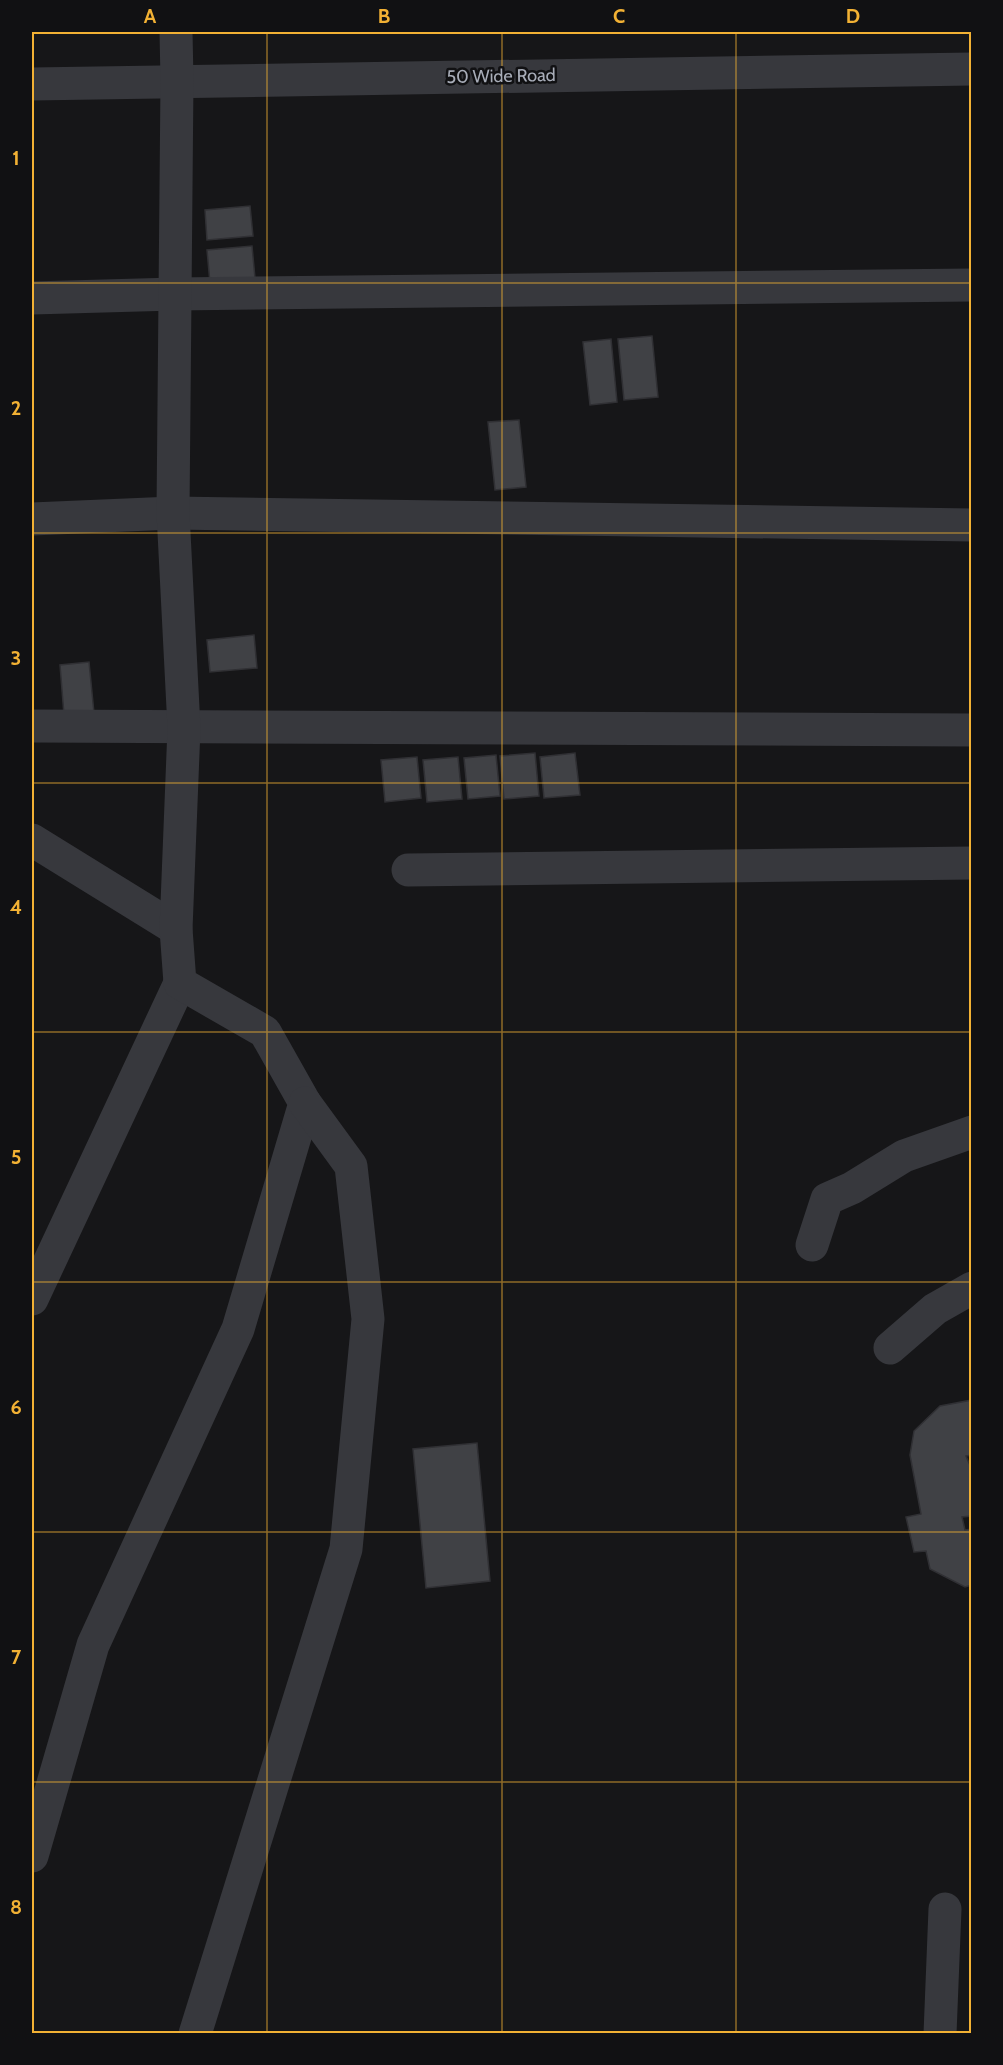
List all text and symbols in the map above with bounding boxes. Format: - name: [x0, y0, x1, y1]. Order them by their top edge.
- text: A: [144, 4, 157, 28]
- text: B: [378, 4, 390, 28]
- text: C: [613, 4, 625, 28]
- text: D: [846, 4, 860, 28]
- street label: 50 Wide Road: [446, 64, 556, 88]
- text: 1: [12, 146, 20, 170]
- text: 2: [11, 396, 21, 420]
- text: 3: [11, 646, 21, 670]
- text: 4: [10, 895, 22, 919]
- text: 5: [11, 1145, 21, 1169]
- text: 6: [10, 1395, 22, 1419]
- text: 7: [11, 1645, 22, 1669]
- text: 8: [10, 1895, 22, 1919]

